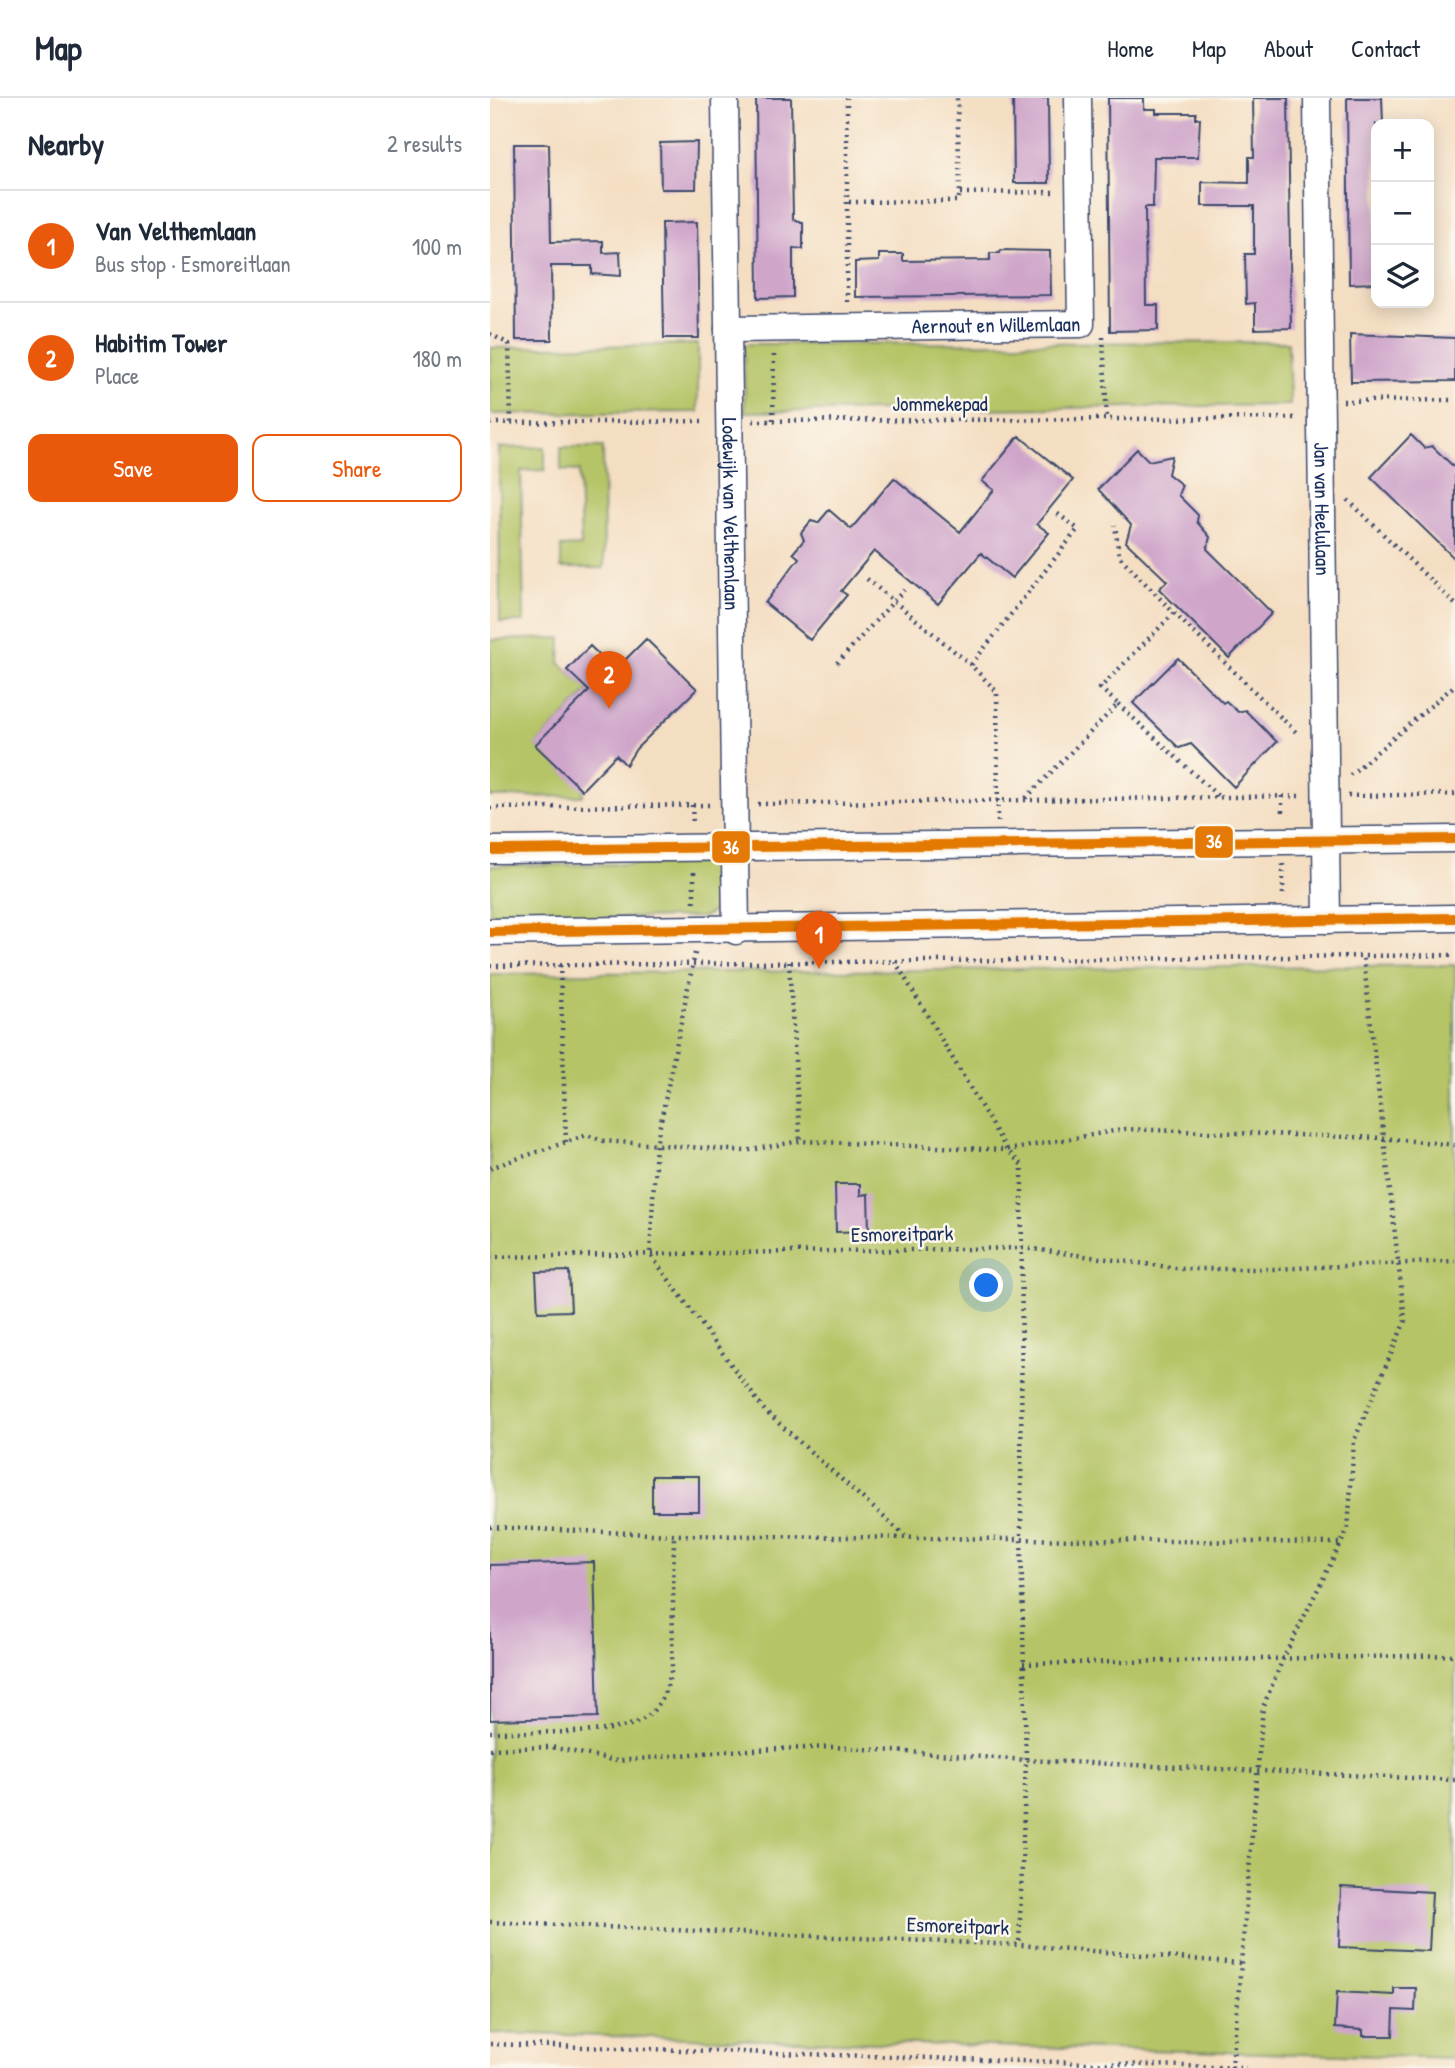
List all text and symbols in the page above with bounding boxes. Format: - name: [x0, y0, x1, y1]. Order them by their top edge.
- text: Map: [35, 26, 82, 70]
- text: Home: [1107, 32, 1154, 64]
- text: Map: [1192, 32, 1226, 64]
- text: About: [1264, 32, 1313, 64]
- text: Contact: [1351, 32, 1420, 64]
- map controls: [1371, 119, 1434, 308]
- button: +: [1371, 119, 1434, 182]
- text: Nearby: [28, 124, 104, 164]
- text: 2 results: [387, 128, 462, 159]
- button: −: [1371, 182, 1434, 245]
- text: Van Velthemlaan: [95, 213, 256, 248]
- text: 1: [47, 231, 55, 262]
- text: 100 m: [412, 231, 462, 262]
- button: layers: [1371, 245, 1434, 308]
- text: Bus stop · Esmoreitlaan: [95, 248, 291, 279]
- street label: Aernout en Willemlaan: [911, 309, 1081, 340]
- text: Habitim Tower: [95, 325, 227, 360]
- text: 2: [46, 343, 56, 374]
- text: 180 m: [412, 343, 462, 374]
- text: Place: [95, 360, 139, 391]
- street label: Jommekepad: [892, 389, 988, 418]
- street label: Lodewijk van Velthemlaan: [715, 417, 747, 611]
- button: Save: [28, 434, 238, 502]
- button: Share: [252, 434, 462, 502]
- street label: Jan van Heelulaan: [1307, 442, 1338, 576]
- pin: 2: [586, 651, 632, 709]
- line badge: 36: [1194, 825, 1234, 859]
- text: 36: [1206, 828, 1222, 854]
- line badge: 36: [711, 830, 751, 864]
- text: 36: [723, 834, 739, 860]
- pin: 1: [796, 911, 842, 969]
- street label: Esmoreitpark: [850, 1218, 954, 1249]
- your location: [969, 1268, 1003, 1302]
- street label: Esmoreitpark: [906, 1909, 1010, 1942]

